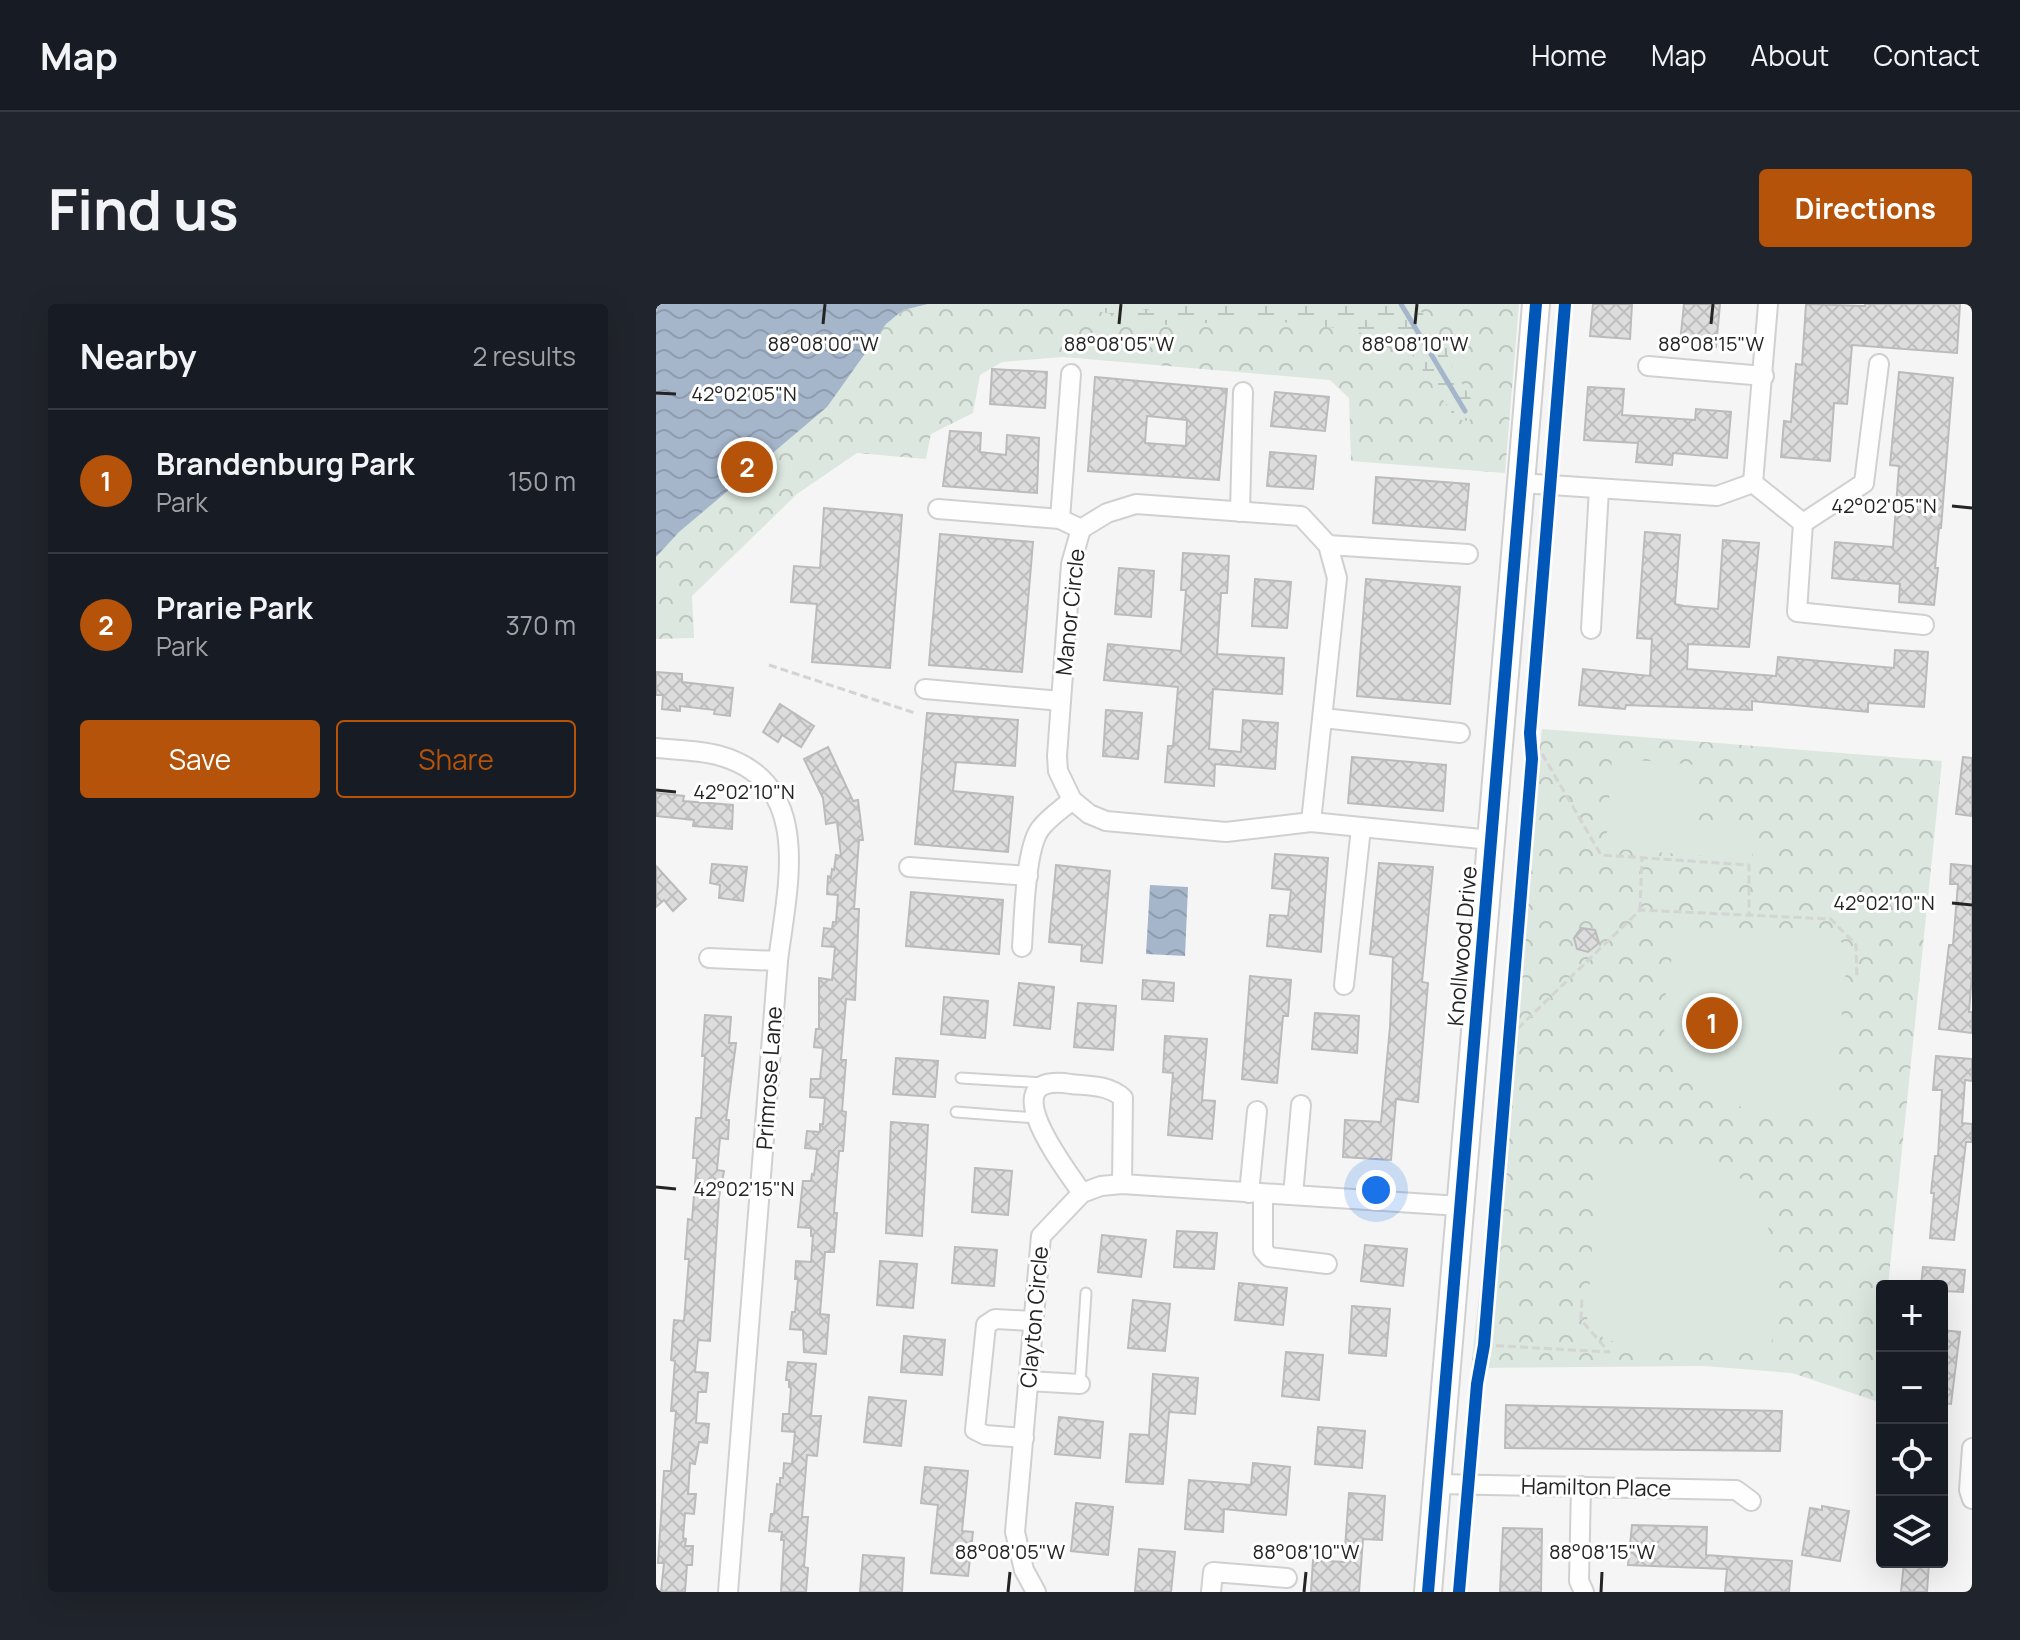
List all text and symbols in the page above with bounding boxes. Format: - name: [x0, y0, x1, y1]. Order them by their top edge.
- text: Map: [40, 29, 118, 81]
- text: Home: [1531, 36, 1607, 74]
- text: Map: [1651, 36, 1707, 74]
- text: About: [1751, 36, 1829, 74]
- text: Contact: [1873, 36, 1980, 74]
- button: Directions: [1759, 169, 1972, 247]
- text: Find us: [48, 170, 239, 247]
- text: 88°08'00"W: [767, 330, 879, 357]
- text: 88°08'05"W: [1064, 330, 1175, 357]
- text: 88°08'10"W: [1362, 330, 1469, 357]
- text: 88°08'15"W: [1658, 330, 1764, 357]
- text: Nearby: [80, 333, 196, 379]
- text: 2 results: [472, 338, 576, 374]
- text: 42°02'05"N: [691, 380, 797, 407]
- pin: 2: [721, 437, 773, 497]
- text: Brandenburg Park: [156, 443, 414, 484]
- text: 1: [100, 463, 112, 499]
- text: 150 m: [508, 463, 576, 499]
- text: Park: [156, 484, 208, 520]
- text: 42°02'05"N: [1831, 492, 1937, 519]
- street label: Manor Circle: [1048, 547, 1092, 677]
- text: Prarie Park: [156, 587, 313, 628]
- text: 2: [98, 607, 114, 643]
- text: 370 m: [505, 607, 576, 643]
- text: Park: [156, 628, 208, 664]
- button: Save: [80, 720, 320, 798]
- button: Share: [336, 720, 576, 798]
- text: 42°02'10"N: [693, 778, 795, 805]
- street label: Knollwood Drive: [1440, 865, 1484, 1027]
- text: 42°02'10"N: [1833, 889, 1935, 916]
- pin: 1: [1686, 993, 1738, 1053]
- street label: Primrose Lane: [749, 1005, 789, 1151]
- your location: [1356, 1170, 1396, 1210]
- text: 42°02'15"N: [694, 1175, 794, 1202]
- street label: Clayton Circle: [1013, 1245, 1055, 1389]
- map controls: [1876, 1280, 1948, 1568]
- button: +: [1876, 1280, 1948, 1352]
- button: −: [1876, 1352, 1948, 1424]
- button: locate: [1876, 1424, 1948, 1496]
- street label: Hamilton Place: [1521, 1471, 1672, 1503]
- button: layers: [1876, 1496, 1948, 1568]
- text: 88°08'05"W: [955, 1538, 1066, 1565]
- text: 88°08'10"W: [1253, 1538, 1360, 1565]
- text: 88°08'15"W: [1549, 1538, 1655, 1565]

